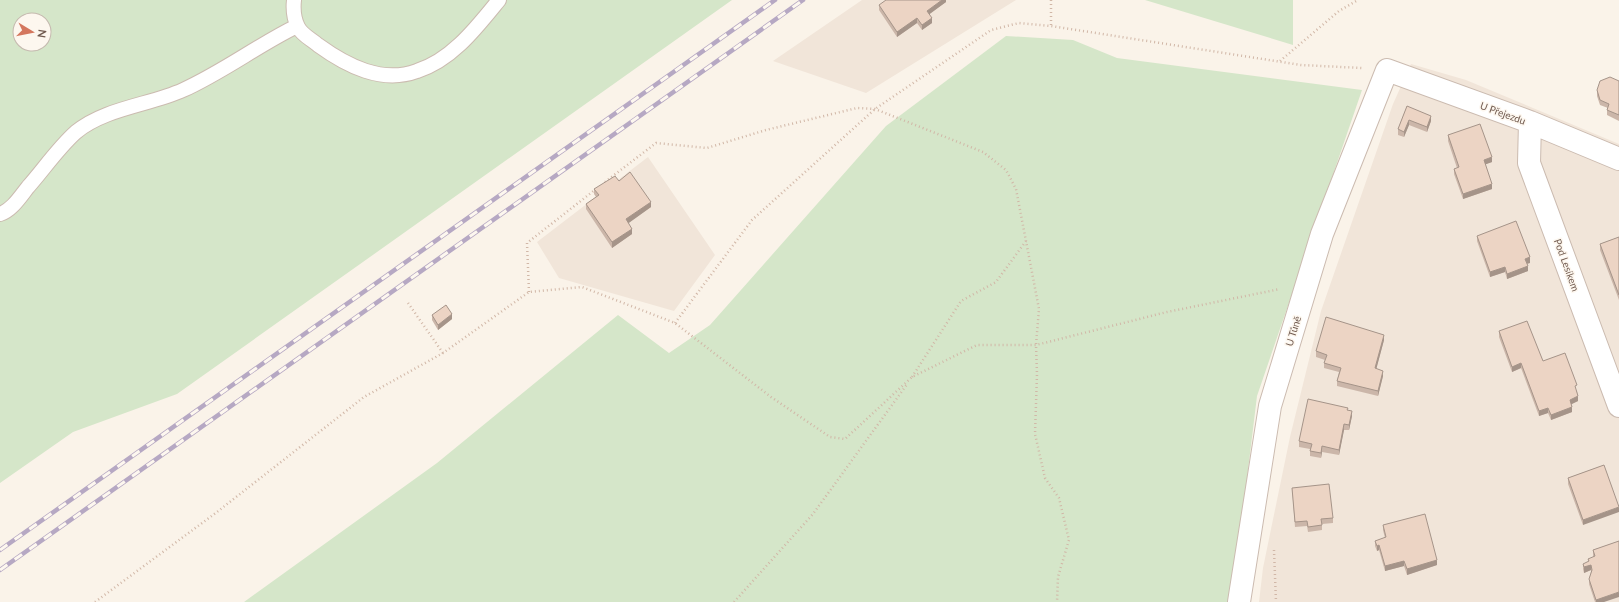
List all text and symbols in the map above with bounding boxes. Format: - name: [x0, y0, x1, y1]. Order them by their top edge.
- north arrow: [12, 12, 52, 52]
- text: N: [35, 29, 49, 39]
- street label: U Přejezdu: [1478, 99, 1528, 127]
- street label: Pod Lesíkem: [1552, 237, 1582, 293]
- street label: U Tůně: [1283, 314, 1303, 348]

